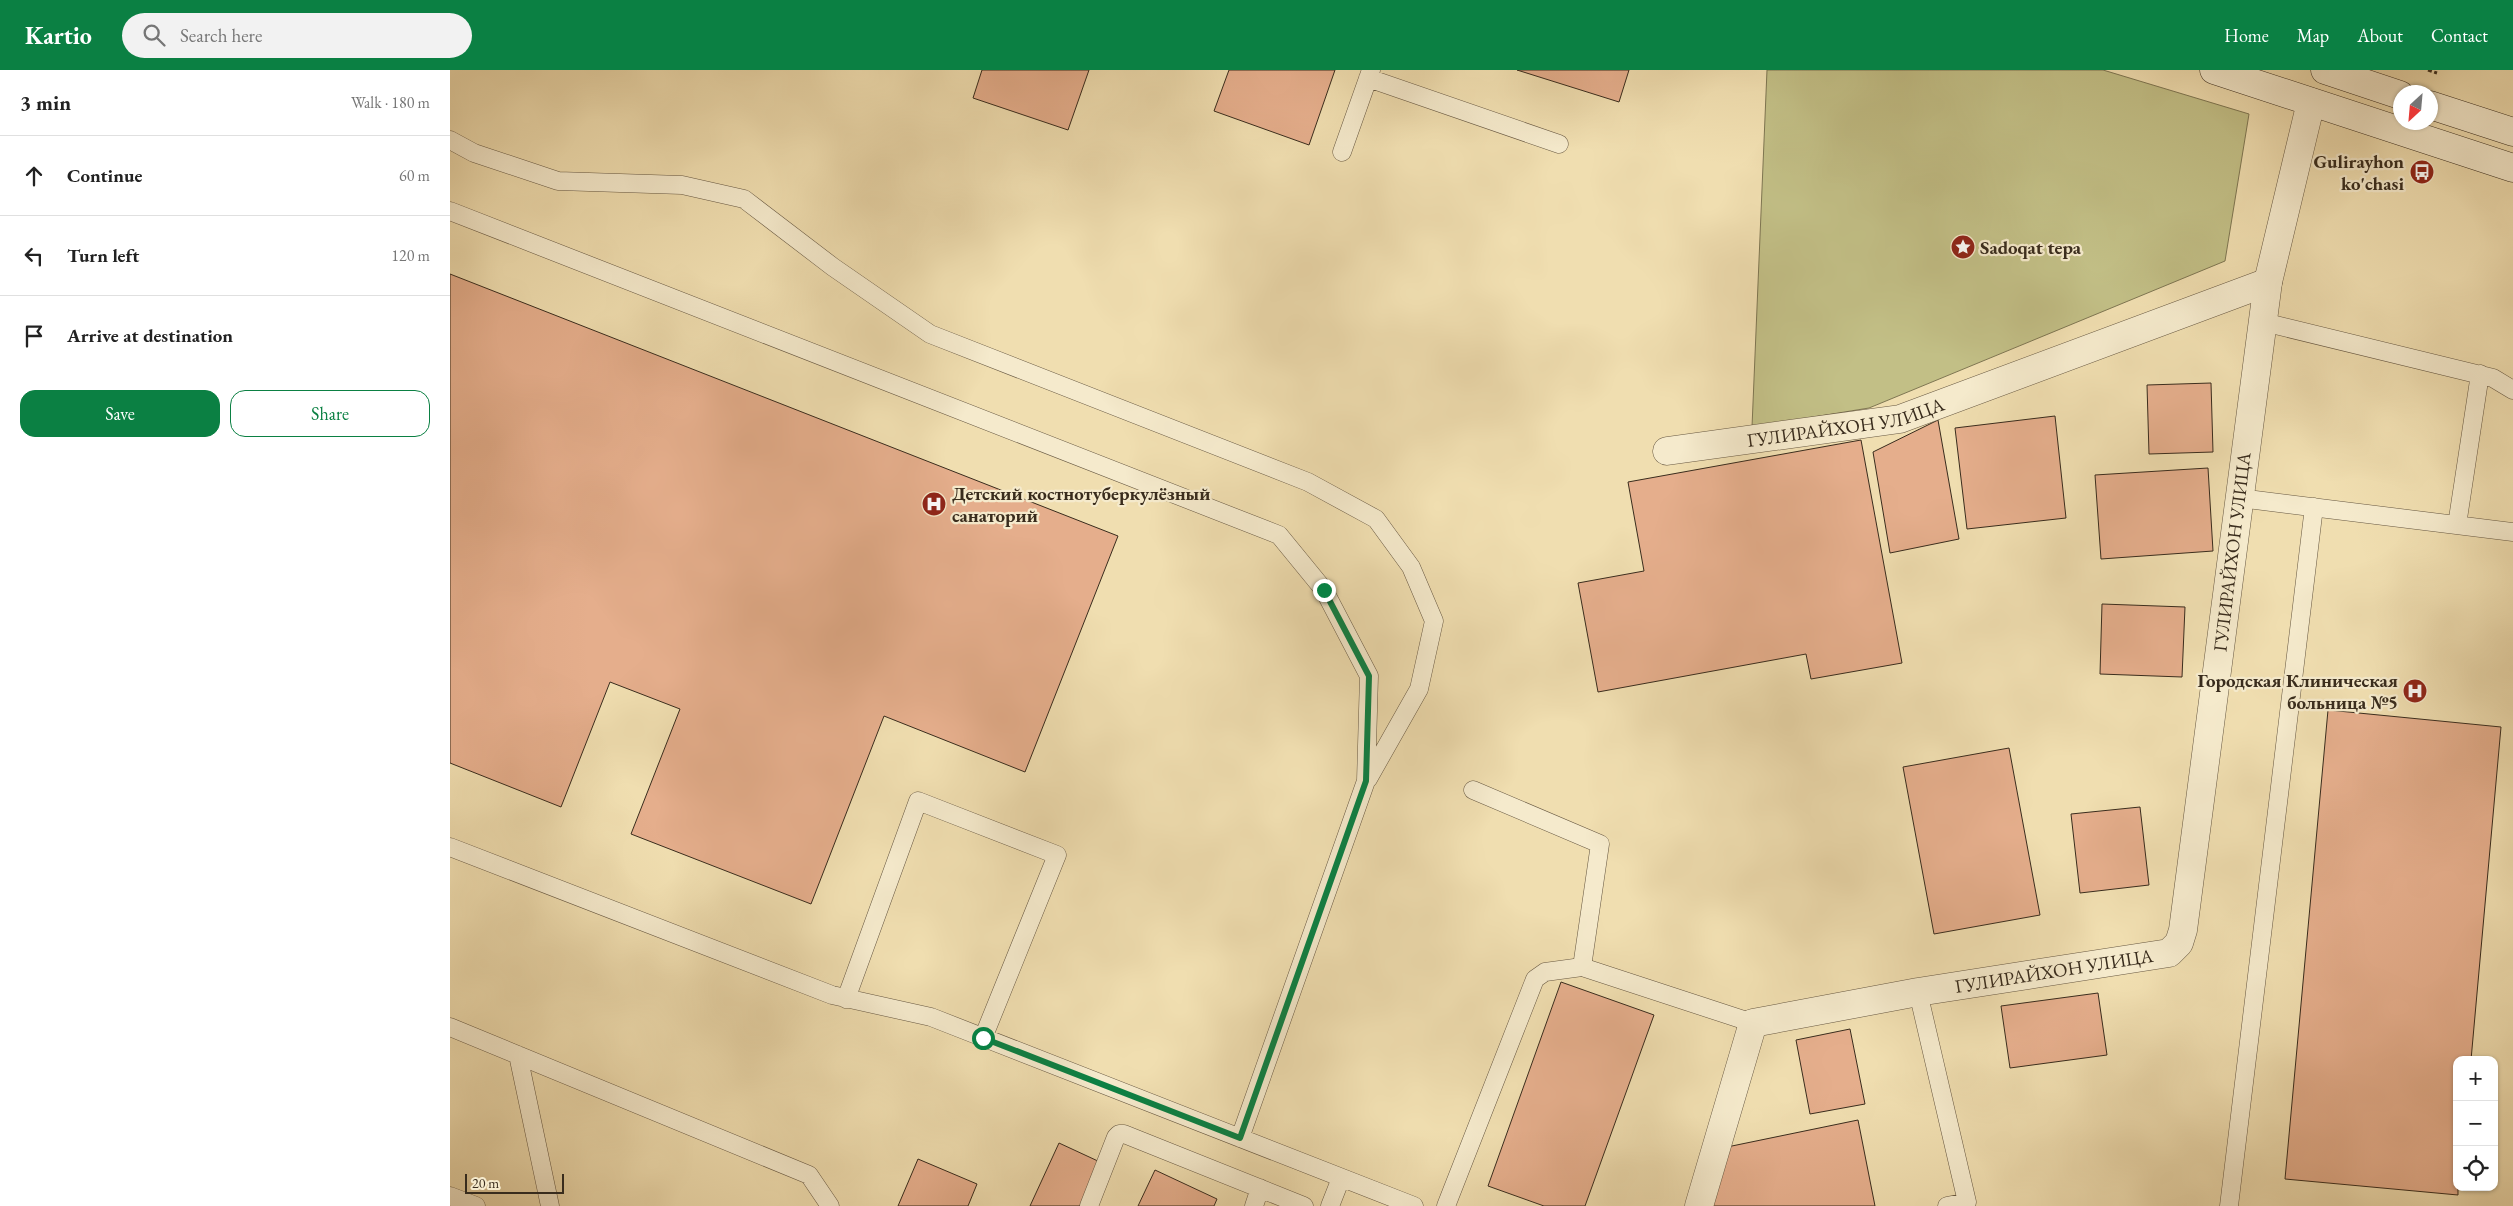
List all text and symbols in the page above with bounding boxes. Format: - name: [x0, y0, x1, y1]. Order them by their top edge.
- search box: [122, 13, 472, 58]
- text: Kartio: [25, 20, 92, 51]
- icon: search: [140, 21, 168, 49]
- text: Search here: [180, 23, 262, 48]
- text: Home: [2224, 24, 2269, 47]
- text: Map: [2297, 24, 2329, 47]
- text: About: [2357, 24, 2403, 47]
- text: Contact: [2431, 24, 2488, 47]
- north arrow: [2393, 85, 2438, 130]
- text: 3 min: [20, 89, 71, 116]
- text: Walk · 180 m: [351, 92, 430, 113]
- place label: Gulirayhon ko'chasi: [2313, 149, 2404, 196]
- bus stop icon: Gulirayhon ko'chasi: [2409, 159, 2435, 185]
- icon: ahead: [20, 162, 48, 190]
- text: Continue: [67, 163, 142, 188]
- text: 60 m: [399, 165, 430, 186]
- place icon: Sadoqat tepa: [1950, 234, 1976, 260]
- place label: Sadoqat tepa: [1980, 235, 2082, 260]
- icon: left: [20, 242, 48, 270]
- text: Turn left: [67, 243, 139, 268]
- text: 120 m: [391, 245, 430, 266]
- icon: arrive: [20, 322, 48, 350]
- text: Arrive at destination: [67, 323, 233, 348]
- button: Save: [20, 390, 220, 437]
- button: Share: [230, 390, 430, 437]
- street label: ГУЛИРАЙХОН УЛИЦА: [1745, 391, 1948, 452]
- street label: ГУЛИРАЙХОН УЛИЦА: [2207, 450, 2257, 653]
- place label: Детский костнотуберкулёзный санаторий: [952, 481, 1210, 528]
- hospital icon: Детский костнотуберкулёзный санаторий: [921, 491, 947, 517]
- route end: [1313, 579, 1336, 602]
- place label: Городская Клиническая больница №5: [2198, 668, 2398, 715]
- hospital icon: Городская Клиническая больница №5: [2402, 678, 2428, 704]
- street label: ГУЛИРАЙХОН УЛИЦА: [1953, 943, 2156, 999]
- route start: [972, 1027, 995, 1050]
- map controls: [2453, 1056, 2498, 1191]
- button: +: [2453, 1056, 2498, 1101]
- button: −: [2453, 1101, 2498, 1146]
- button: locate: [2453, 1146, 2498, 1191]
- scale bar: [465, 1171, 564, 1194]
- text: 20 m: [472, 1174, 499, 1192]

